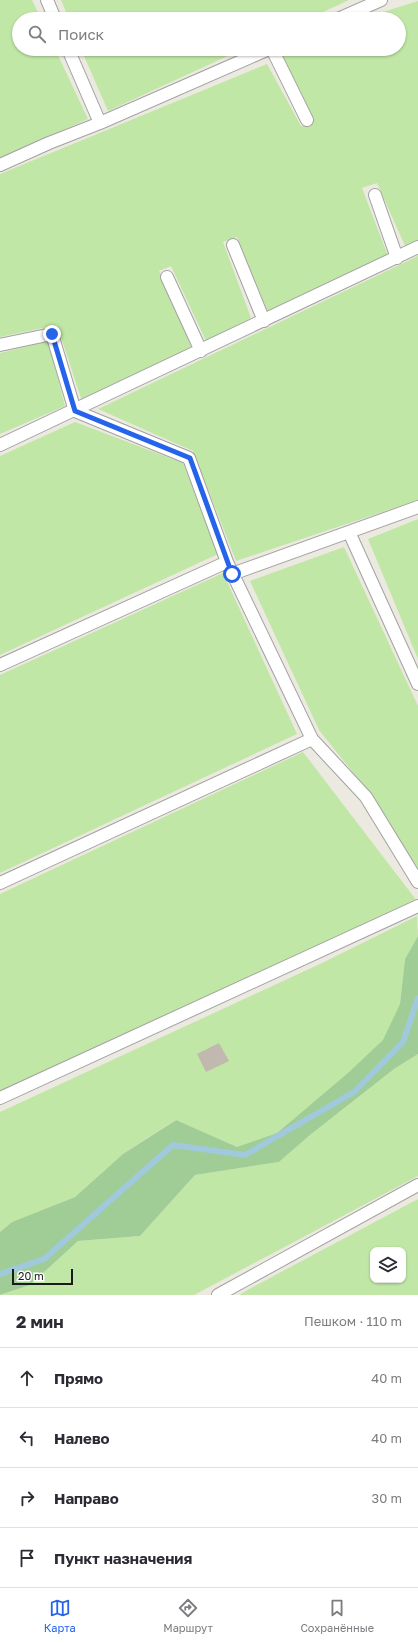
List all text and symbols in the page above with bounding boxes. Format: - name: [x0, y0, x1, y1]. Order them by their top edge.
- search box: [12, 12, 406, 56]
- icon: search: [26, 23, 48, 45]
- text: Поиск: [58, 25, 104, 43]
- route end: [43, 325, 61, 343]
- route start: [223, 565, 241, 583]
- map controls: [370, 1247, 406, 1283]
- button: layers: [370, 1247, 406, 1283]
- scale bar: [12, 1267, 73, 1286]
- text: 20 m: [18, 1269, 44, 1282]
- text: 2 мин: [16, 1311, 64, 1332]
- text: Пешком · 110 m: [304, 1313, 402, 1329]
- icon: ahead: [16, 1367, 38, 1389]
- text: Прямо: [54, 1369, 103, 1387]
- text: 40 m: [371, 1370, 402, 1386]
- icon: left: [16, 1427, 38, 1449]
- text: Налево: [54, 1429, 110, 1447]
- text: 40 m: [371, 1430, 402, 1446]
- icon: right: [16, 1487, 38, 1509]
- text: Направо: [54, 1489, 119, 1507]
- text: 30 m: [372, 1490, 402, 1506]
- icon: arrive: [16, 1547, 38, 1569]
- text: Пункт назначения: [54, 1549, 192, 1567]
- tab: Карта: [44, 1597, 76, 1634]
- tab: Маршрут: [163, 1597, 213, 1634]
- tab: Сохранённые: [300, 1597, 374, 1634]

